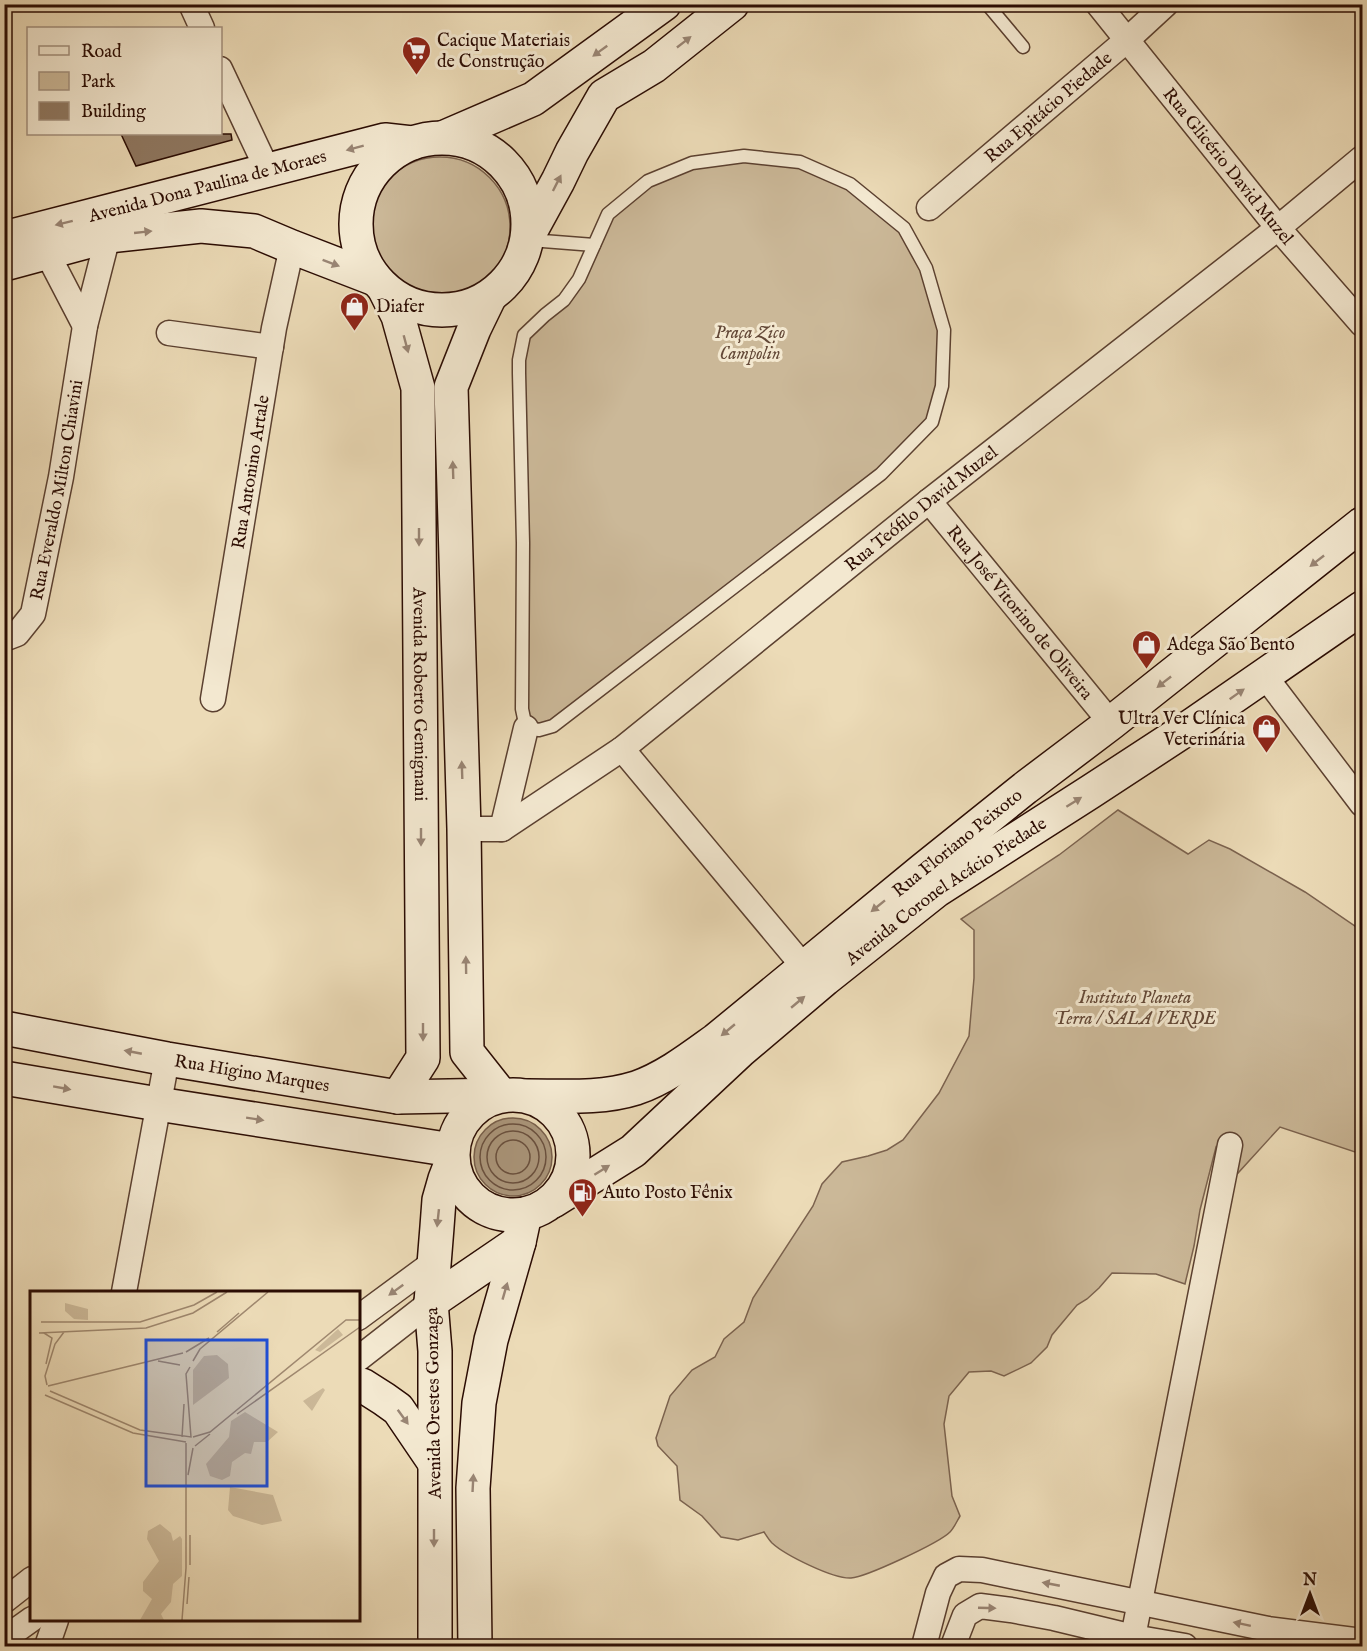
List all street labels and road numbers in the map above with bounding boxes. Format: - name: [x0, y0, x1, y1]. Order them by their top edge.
- street label: Rua Epitácio Piedade: [980, 48, 1118, 169]
- street label: Rua Glicério David Muzel: [1157, 84, 1298, 250]
- street label: Avenida Dona Paulina de Moraes: [85, 146, 329, 229]
- street label: Rua Everaldo Milton Chiavini: [26, 378, 89, 602]
- street label: Rua Antonino Artale: [228, 394, 276, 551]
- street label: Rua Teófilo David Muzel: [841, 442, 1003, 577]
- street label: Rua José Vitorino de Oliveira: [941, 521, 1097, 705]
- street label: Avenida Roberto Gemignani: [406, 586, 431, 802]
- street label: Rua Floriano Peixoto: [888, 784, 1028, 903]
- street label: Avenida Coronel Acácio Piedade: [841, 813, 1051, 972]
- street label: Rua Higino Marques: [172, 1050, 331, 1099]
- street label: Avenida Orestes Gonzaga: [421, 1307, 448, 1500]

